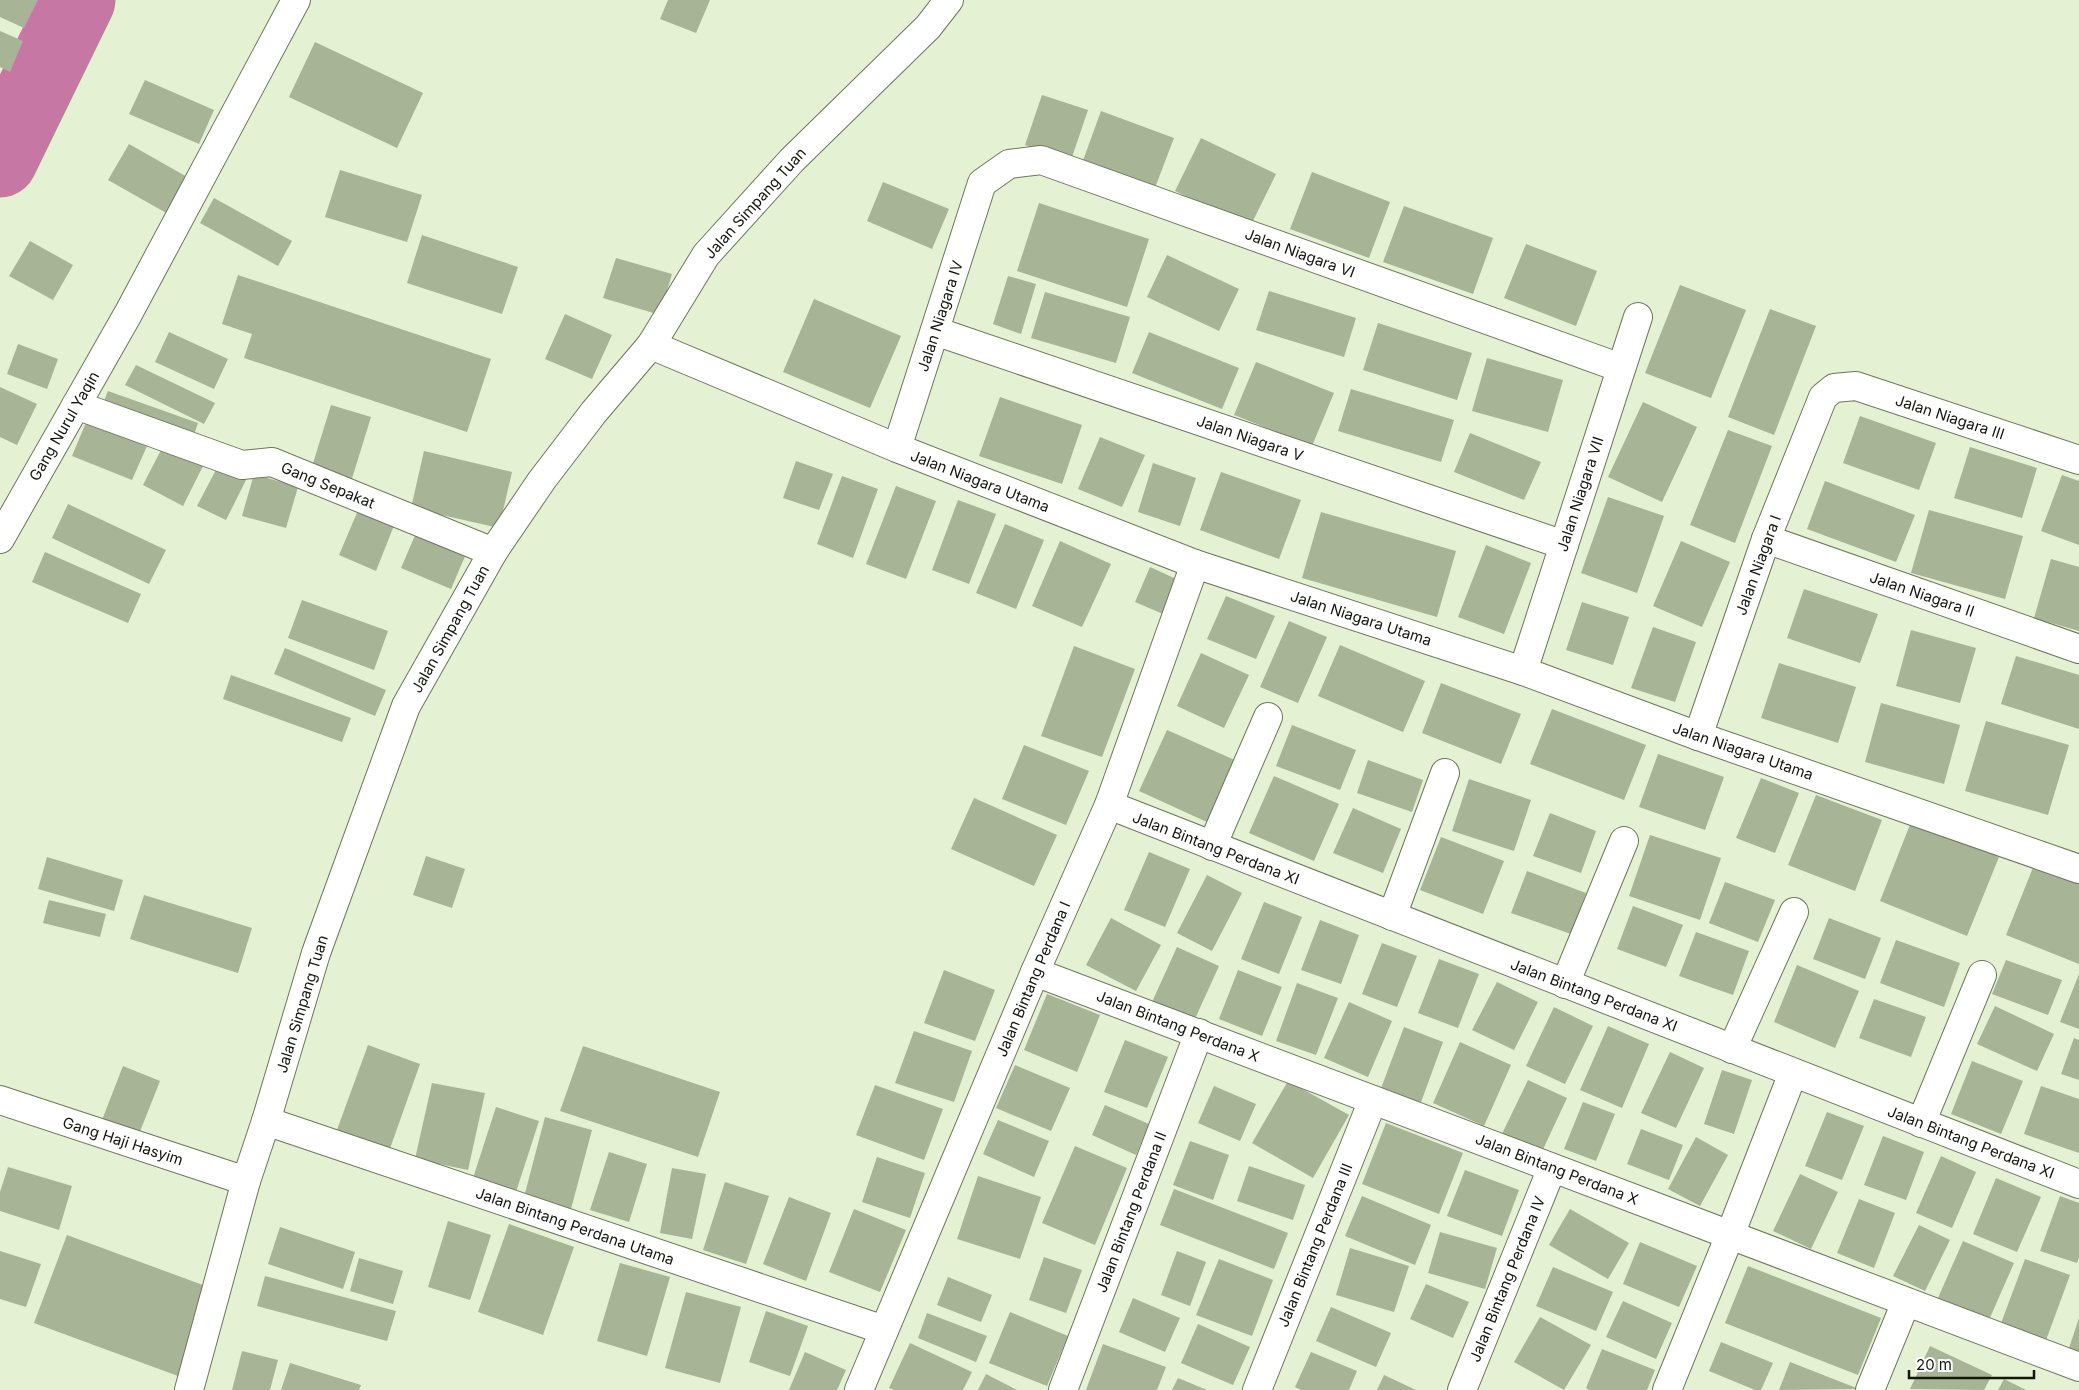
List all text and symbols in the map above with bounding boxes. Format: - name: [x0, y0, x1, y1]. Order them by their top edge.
- street label: Jalan Simpang Tuan: [700, 143, 810, 263]
- street label: Jalan Niagara VI: [1242, 224, 1358, 282]
- street label: Jalan Niagara IV: [913, 258, 967, 374]
- street label: Gang Nurul Yaqin: [25, 368, 103, 484]
- street label: Jalan Niagara III: [1893, 390, 2007, 444]
- street label: Jalan Niagara V: [1194, 411, 1306, 465]
- street label: Jalan Niagara VII: [1552, 434, 1608, 554]
- street label: Jalan Niagara Utama: [908, 446, 1052, 516]
- street label: Gang Sepakat: [278, 458, 378, 512]
- street label: Jalan Niagara I: [1731, 512, 1785, 618]
- street label: Jalan Simpang Tuan: [407, 562, 493, 696]
- street label: Jalan Niagara II: [1867, 567, 1977, 621]
- street label: Jalan Niagara Utama: [1288, 586, 1434, 650]
- street label: Jalan Niagara Utama: [1670, 718, 1816, 784]
- street label: Jalan Bintang Perdana XI: [1130, 807, 1302, 889]
- street label: Jalan Bintang Perdana I: [992, 898, 1074, 1060]
- street label: Jalan Simpang Tuan: [272, 933, 332, 1075]
- street label: Jalan Bintang Perdana XI: [1508, 954, 1680, 1036]
- street label: Jalan Bintang Perdana X: [1094, 986, 1262, 1066]
- street label: Jalan Bintang Perdana XI: [1885, 1101, 2057, 1183]
- street label: Gang Haji Hasyim: [60, 1113, 186, 1169]
- street label: Jalan Bintang Perdana II: [1092, 1129, 1170, 1295]
- street label: Jalan Bintang Perdana X: [1473, 1129, 1641, 1209]
- street label: Jalan Bintang Perdana III: [1273, 1160, 1357, 1330]
- street label: Jalan Bintang Perdana Utama: [473, 1183, 677, 1269]
- street label: Jalan Bintang Perdana IV: [1465, 1193, 1549, 1365]
- scale bar: [1909, 1348, 2034, 1380]
- text: 20 m: [1916, 1355, 1952, 1374]

